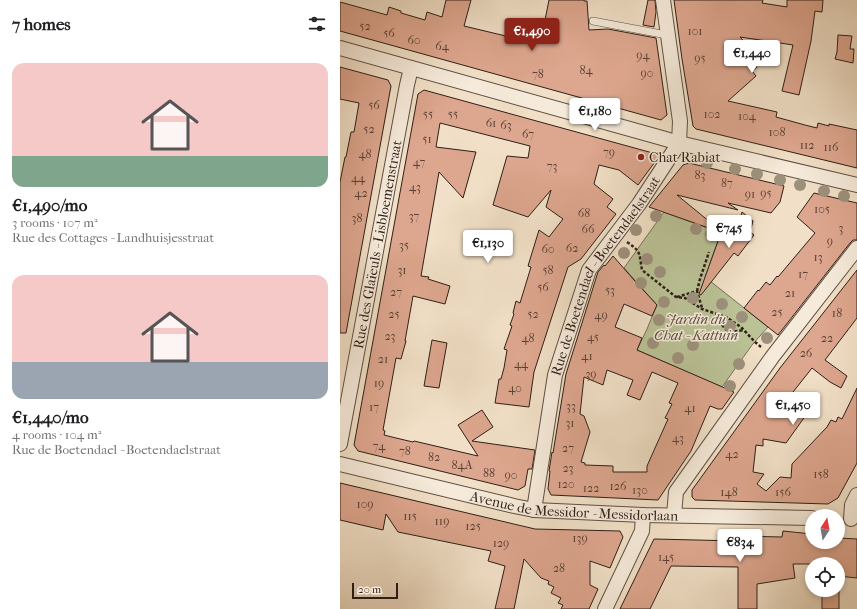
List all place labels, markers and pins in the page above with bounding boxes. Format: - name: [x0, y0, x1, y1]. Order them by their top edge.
- pin: €1,490: [499, 18, 565, 52]
- pin: €1,440: [719, 40, 785, 74]
- pin: €1,180: [562, 98, 628, 132]
- place label: Chat Rabiat: [649, 149, 720, 166]
- marker: Chat Rabiat: [636, 152, 646, 162]
- pin: €745: [705, 215, 753, 249]
- pin: €1,130: [455, 230, 521, 264]
- pin: €1,450: [760, 392, 826, 426]
- pin: €834: [716, 529, 764, 563]

